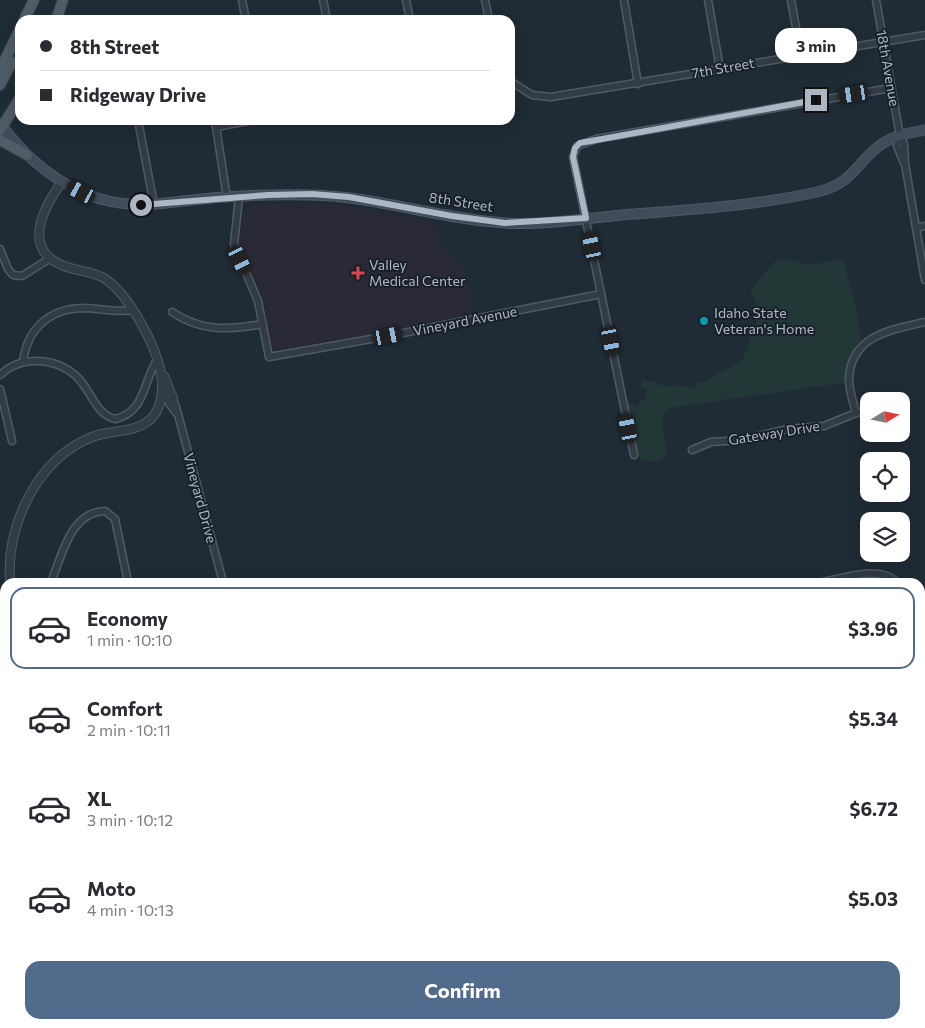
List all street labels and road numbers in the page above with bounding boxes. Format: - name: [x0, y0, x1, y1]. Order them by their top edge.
- street label: 18th Avenue: [873, 28, 904, 108]
- street label: 7th Street: [690, 54, 756, 81]
- street label: 8th Street: [428, 188, 495, 215]
- street label: Vineyard Avenue: [411, 302, 518, 339]
- street label: Gateway Drive: [727, 417, 821, 448]
- street label: Vineyard Drive: [180, 451, 221, 545]

